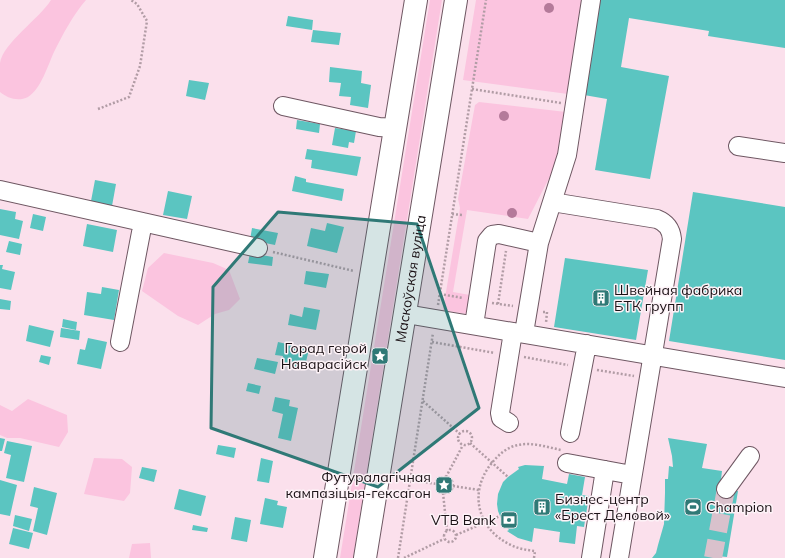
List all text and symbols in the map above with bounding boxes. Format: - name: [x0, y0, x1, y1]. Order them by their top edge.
- street label: Маскоўская вуліца: [391, 214, 430, 344]
- place label: Швейная фабрика БТК групп: [614, 281, 742, 315]
- building icon: Швейная фабрика БТК групп: [591, 288, 611, 308]
- place label: Горад герой Наварасійск: [281, 339, 367, 373]
- place icon: Горад герой Наварасійск: [370, 346, 390, 366]
- place label: Футуралагічная кампазіцыя-гексагон: [286, 468, 431, 502]
- place icon: Футуралагічная кампазіцыя-гексагон: [434, 475, 454, 495]
- place label: Бизнес-центр «Брест Деловой»: [555, 490, 670, 524]
- building icon: Бизнес-центр «Брест Деловой»: [532, 497, 552, 517]
- sports icon: Champion: [683, 497, 703, 517]
- place label: Champion: [706, 498, 772, 516]
- bank icon: VTB Bank: [499, 510, 519, 530]
- place label: VTB Bank: [431, 511, 497, 529]

